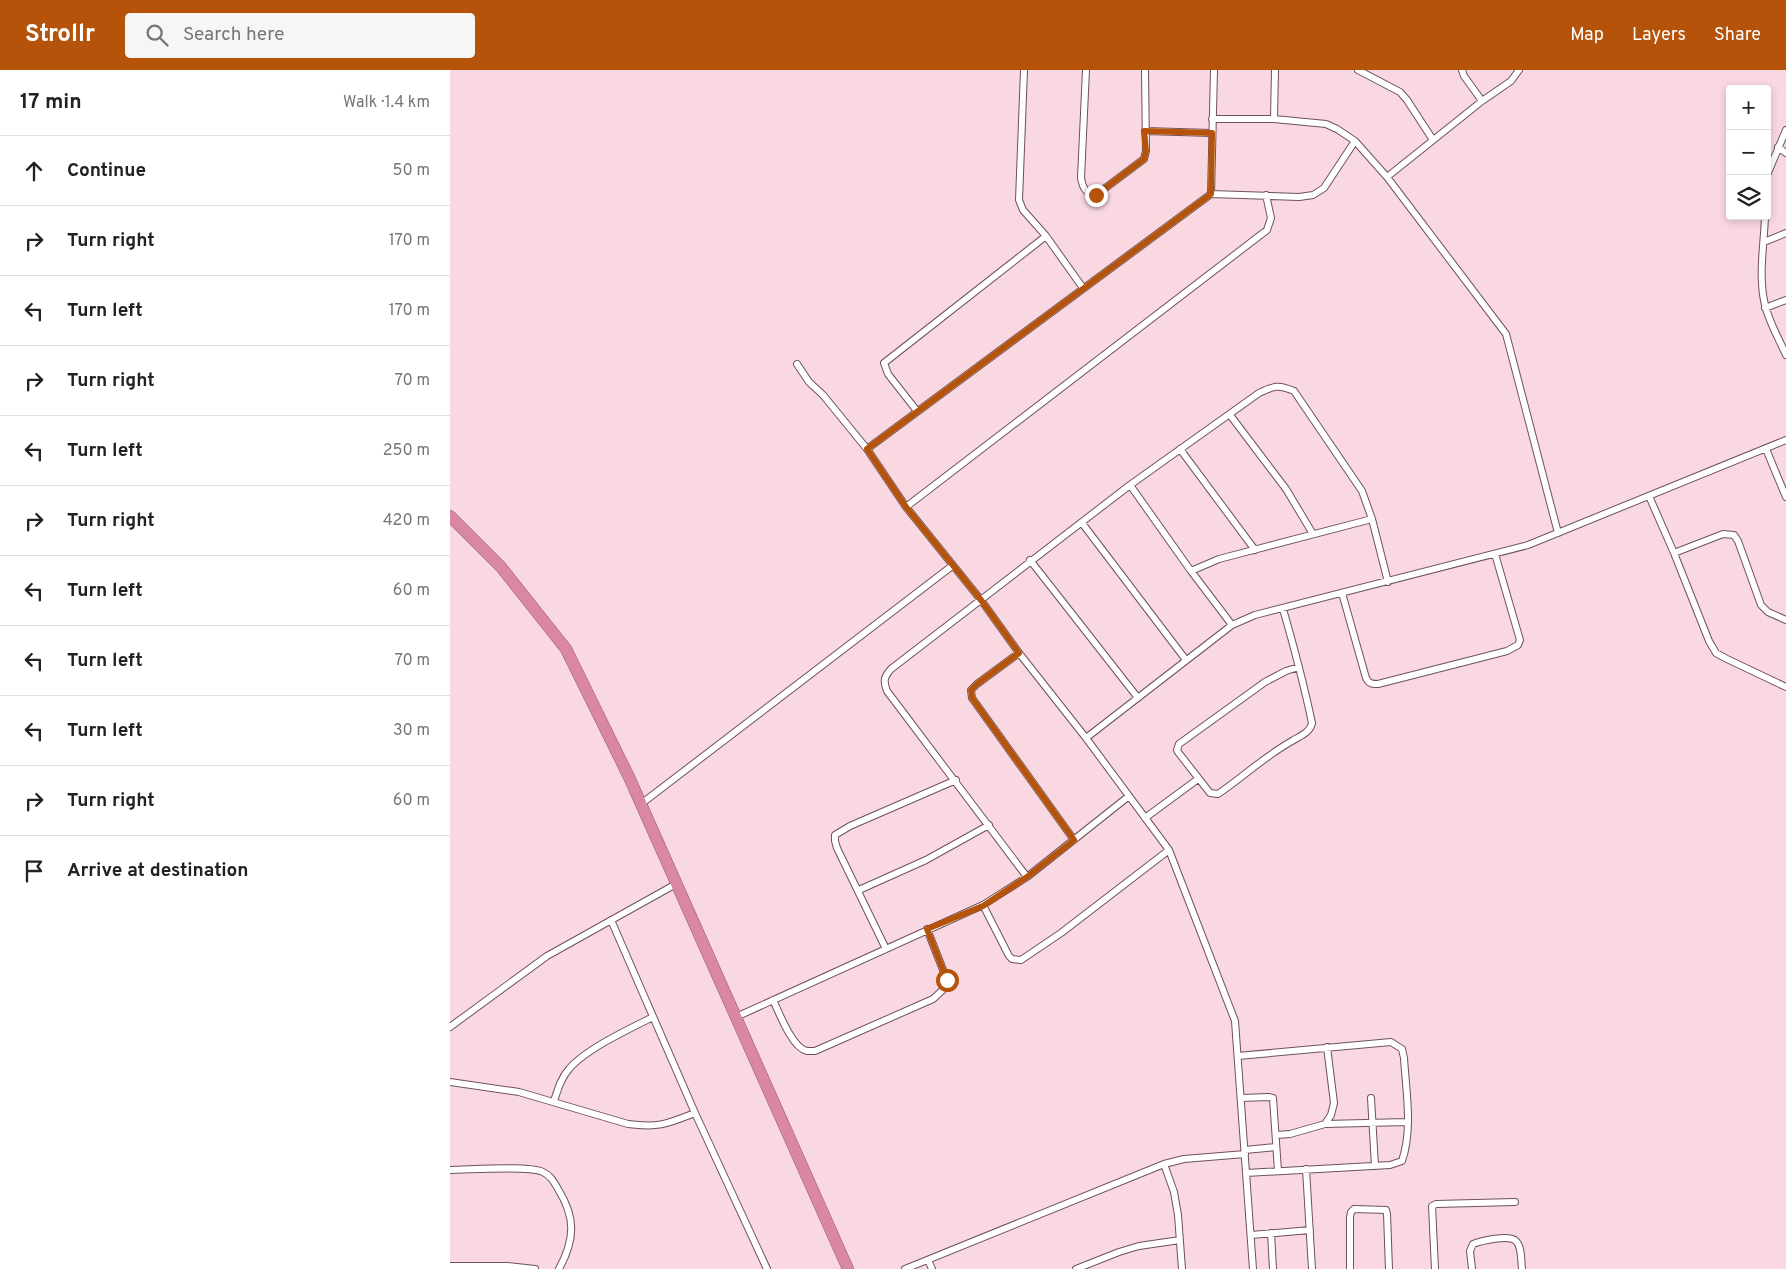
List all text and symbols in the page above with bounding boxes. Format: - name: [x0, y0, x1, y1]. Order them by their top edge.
- search box: [125, 13, 475, 58]
- text: Strollr: [25, 20, 95, 50]
- icon: search: [143, 21, 171, 49]
- text: Search here: [183, 23, 284, 47]
- text: Map: [1570, 24, 1604, 47]
- text: Layers: [1632, 24, 1686, 47]
- text: Share: [1714, 24, 1761, 47]
- map controls: [1726, 85, 1771, 220]
- button: +: [1726, 85, 1771, 130]
- text: 17 min: [20, 89, 82, 116]
- text: Walk · 1.4 km: [343, 93, 430, 113]
- button: −: [1726, 130, 1771, 175]
- icon: ahead: [20, 157, 48, 185]
- text: Continue: [67, 159, 146, 183]
- text: 50 m: [393, 161, 430, 181]
- button: layers: [1726, 175, 1771, 220]
- route end: [1085, 184, 1108, 207]
- icon: right: [20, 227, 48, 255]
- text: Turn right: [67, 229, 155, 253]
- text: 170 m: [389, 231, 430, 251]
- icon: left: [20, 297, 48, 325]
- text: Turn left: [67, 299, 143, 323]
- text: 170 m: [389, 301, 430, 321]
- icon: right: [20, 367, 48, 395]
- text: Turn right: [67, 369, 155, 393]
- text: 70 m: [395, 371, 430, 391]
- icon: left: [20, 437, 48, 465]
- text: Turn left: [67, 439, 143, 463]
- text: 250 m: [383, 441, 430, 461]
- icon: right: [20, 507, 48, 535]
- text: Turn right: [67, 509, 155, 533]
- text: 420 m: [383, 511, 430, 531]
- icon: left: [20, 577, 48, 605]
- text: Turn left: [67, 579, 143, 603]
- text: 60 m: [393, 581, 430, 601]
- icon: left: [20, 647, 48, 675]
- text: Turn left: [67, 649, 143, 673]
- text: 70 m: [395, 651, 430, 671]
- icon: left: [20, 717, 48, 745]
- text: Turn left: [67, 719, 143, 743]
- text: 30 m: [393, 721, 430, 741]
- icon: right: [20, 787, 48, 815]
- text: Turn right: [67, 789, 155, 813]
- text: 60 m: [393, 791, 430, 811]
- icon: arrive: [20, 857, 48, 885]
- text: Arrive at destination: [67, 859, 248, 883]
- route start: [936, 969, 959, 992]

